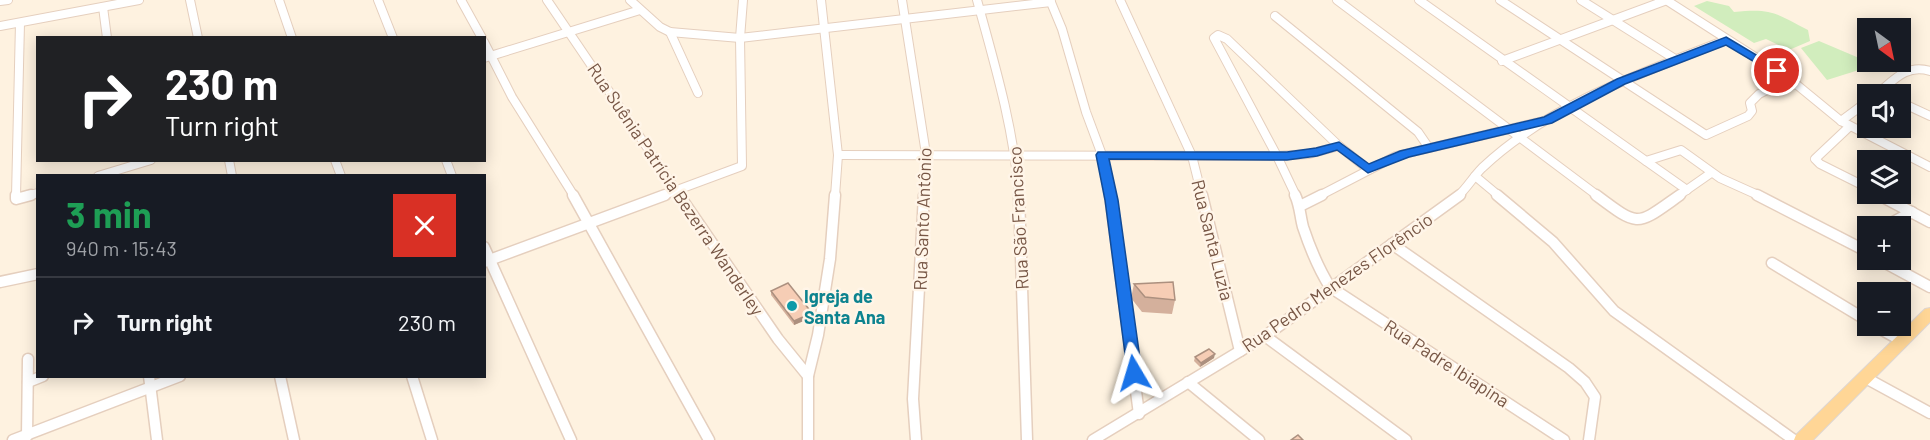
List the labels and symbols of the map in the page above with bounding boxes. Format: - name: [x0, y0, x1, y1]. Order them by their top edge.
- north arrow: [1857, 18, 1911, 72]
- pin: [1751, 45, 1802, 96]
- street label: Rua Suênia Patrícia Bezerra Wanderley: [583, 59, 769, 319]
- street label: Rua São Francisco: [1003, 146, 1033, 290]
- street label: Rua Santo Antônio: [909, 147, 935, 291]
- street label: Rua Santa Luzia: [1187, 177, 1239, 303]
- street label: Rua Pedro Menezes Florêncio: [1237, 208, 1437, 356]
- place label: Igreja de Santa Ana: [804, 285, 885, 328]
- marker: Igreja de Santa Ana: [785, 299, 799, 313]
- street label: Rua Padre Ibiapina: [1380, 314, 1514, 412]
- position arrow: [1102, 341, 1166, 405]

